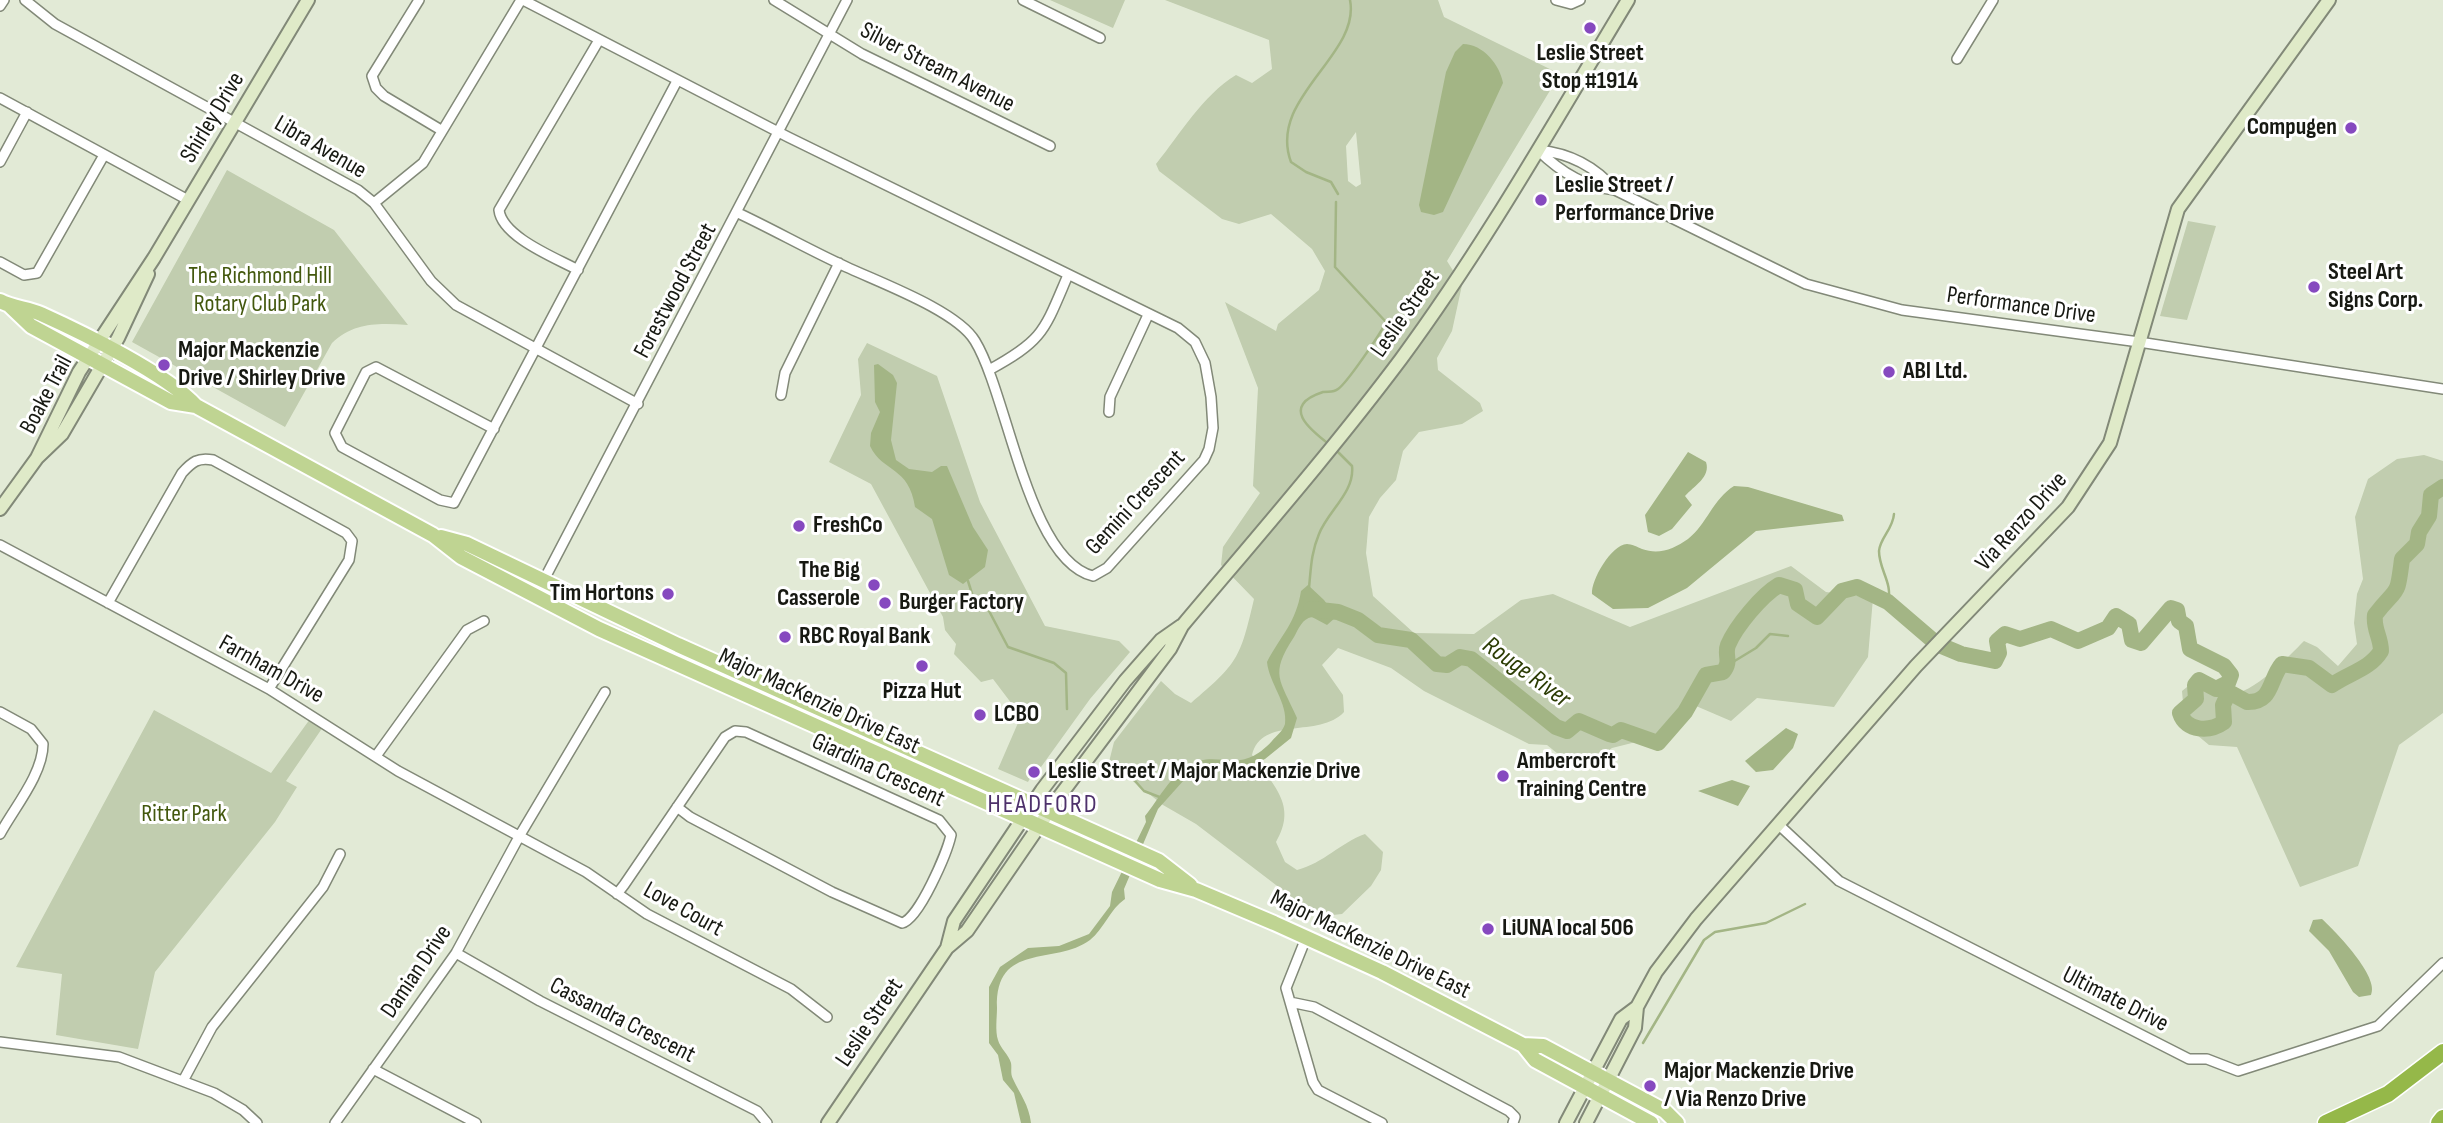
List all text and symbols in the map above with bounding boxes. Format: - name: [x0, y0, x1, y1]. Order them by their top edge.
- street label: Silver Stream Avenue: [855, 17, 1019, 119]
- marker: Leslie Street Stop #1914: [1582, 20, 1598, 36]
- place label: Leslie Street Stop #1914: [1536, 40, 1644, 96]
- street label: Shirley Drive: [175, 67, 251, 169]
- street label: Libra Avenue: [269, 110, 371, 186]
- place label: Compugen: [2247, 114, 2337, 142]
- marker: Compugen: [2343, 120, 2359, 136]
- place label: Leslie Street / Performance Drive: [1555, 172, 1714, 228]
- marker: Leslie Street / Performance Drive: [1533, 192, 1549, 208]
- street label: Forestwood Street: [628, 219, 724, 363]
- place label: Steel Art Signs Corp.: [2328, 259, 2423, 315]
- park label: The Richmond Hill Rotary Club Park: [188, 263, 332, 319]
- street label: Leslie Street: [1365, 265, 1447, 363]
- marker: Steel Art Signs Corp.: [2306, 279, 2322, 295]
- street label: Performance Drive: [1945, 281, 2097, 331]
- place label: Major Mackenzie Drive / Shirley Drive: [178, 337, 345, 393]
- street label: Boake Trail: [14, 351, 80, 439]
- marker: Major Mackenzie Drive / Shirley Drive: [156, 357, 172, 373]
- place label: ABI Ltd.: [1903, 358, 1968, 386]
- marker: ABI Ltd.: [1881, 364, 1897, 380]
- street label: Gemini Crescent: [1080, 444, 1192, 562]
- street label: Via Renzo Drive: [1970, 467, 2074, 577]
- place label: FreshCo: [813, 512, 883, 540]
- marker: FreshCo: [791, 518, 807, 534]
- place label: The Big Casserole: [777, 557, 860, 613]
- marker: The Big Casserole: [866, 577, 882, 593]
- place label: Tim Hortons: [550, 580, 654, 608]
- marker: Tim Hortons: [660, 586, 676, 602]
- place label: Burger Factory: [899, 589, 1024, 617]
- marker: Burger Factory: [877, 595, 893, 611]
- place label: RBC Royal Bank: [799, 623, 930, 651]
- street label: Farnham Drive: [213, 629, 329, 711]
- marker: RBC Royal Bank: [777, 629, 793, 645]
- water label: Rouge River: [1476, 631, 1576, 715]
- street label: Major MacKenzie Drive East: [714, 643, 924, 761]
- marker: Pizza Hut: [914, 658, 930, 674]
- place label: Pizza Hut: [883, 678, 961, 706]
- place label: LCBO: [994, 701, 1039, 729]
- marker: LCBO: [972, 707, 988, 723]
- street label: Giardina Crescent: [807, 728, 949, 814]
- place label: Ambercroft Training Centre: [1517, 748, 1646, 804]
- place label: Leslie Street / Major Mackenzie Drive: [1048, 758, 1361, 786]
- marker: Leslie Street / Major Mackenzie Drive: [1026, 764, 1042, 780]
- marker: Ambercroft Training Centre: [1495, 768, 1511, 784]
- district label: HEADFORD: [988, 789, 1098, 821]
- park label: Ritter Park: [141, 801, 227, 829]
- street label: Love Court: [638, 876, 728, 944]
- street label: Major MacKenzie Drive East: [1265, 884, 1475, 1006]
- place label: LiUNA local 506: [1502, 915, 1634, 943]
- street label: Damian Drive: [375, 920, 459, 1024]
- marker: LiUNA local 506: [1480, 921, 1496, 937]
- street label: Ultimate Drive: [2057, 961, 2173, 1039]
- street label: Cassandra Crescent: [544, 972, 700, 1070]
- street label: Leslie Street: [830, 973, 910, 1073]
- place label: Major Mackenzie Drive / Via Renzo Drive: [1664, 1058, 1854, 1114]
- marker: Major Mackenzie Drive / Via Renzo Drive: [1642, 1078, 1658, 1094]

